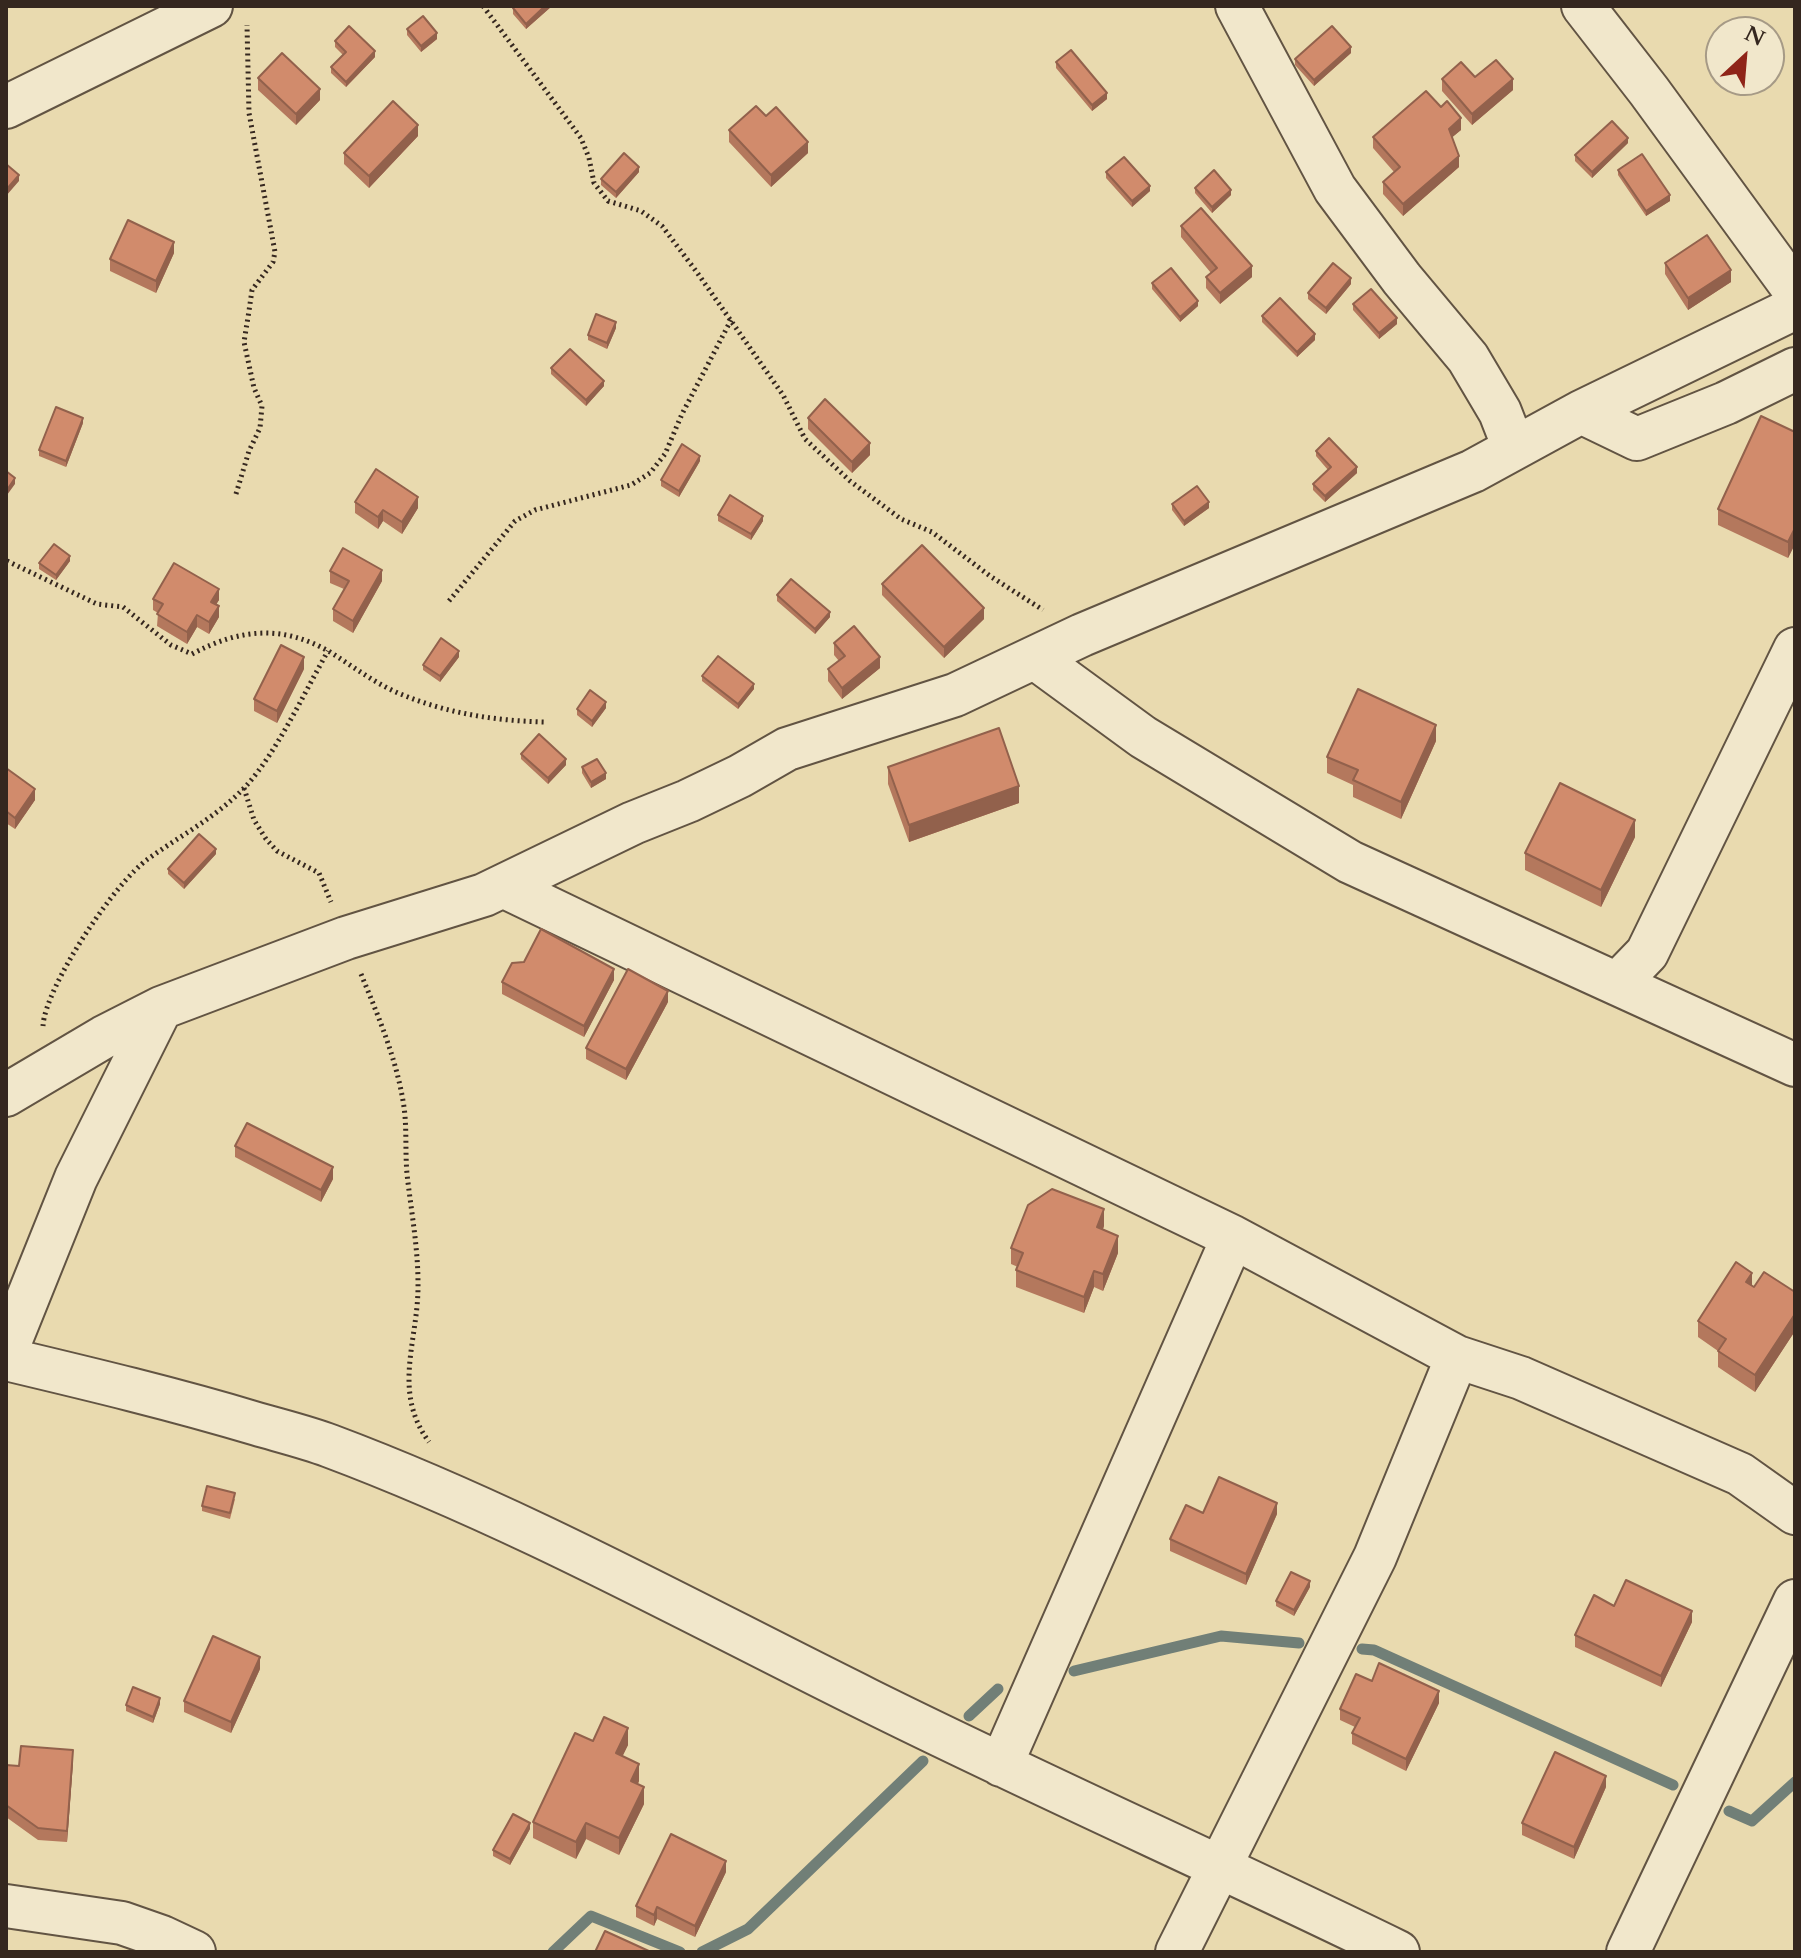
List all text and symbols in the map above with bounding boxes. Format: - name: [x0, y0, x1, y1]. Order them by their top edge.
- north arrow: [1705, 16, 1785, 96]
- text: N: [1739, 19, 1770, 54]

